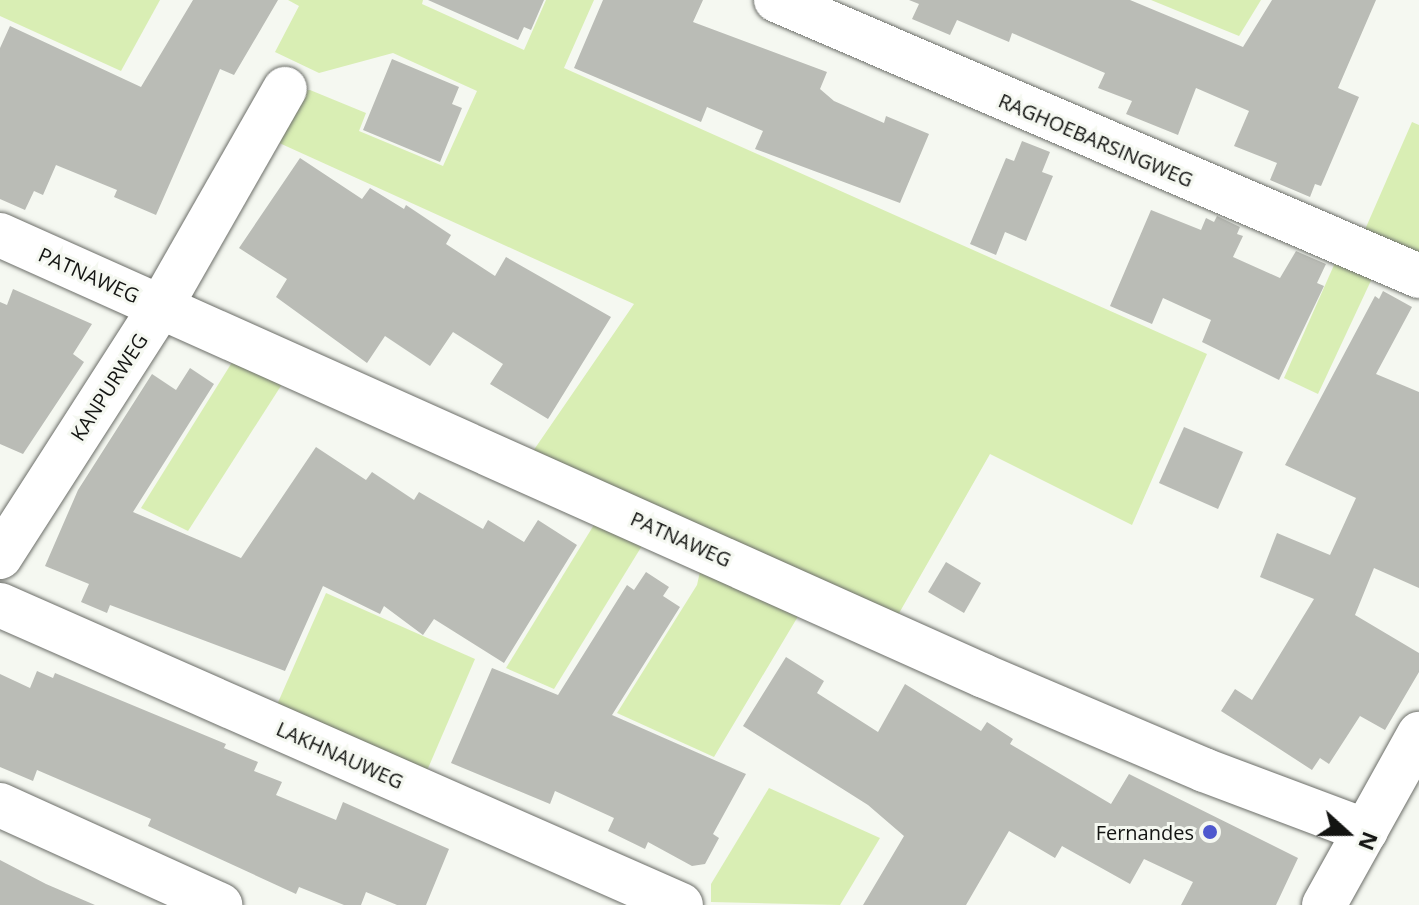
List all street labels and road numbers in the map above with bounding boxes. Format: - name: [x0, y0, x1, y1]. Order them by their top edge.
- street label: RAGHOEBARSINGWEG: [995, 88, 1197, 192]
- street label: PATNAWEG: [35, 242, 143, 308]
- street label: KANPURWEG: [65, 329, 153, 445]
- street label: PATNAWEG: [627, 506, 735, 572]
- street label: LAKHNAUWEG: [273, 716, 407, 794]

